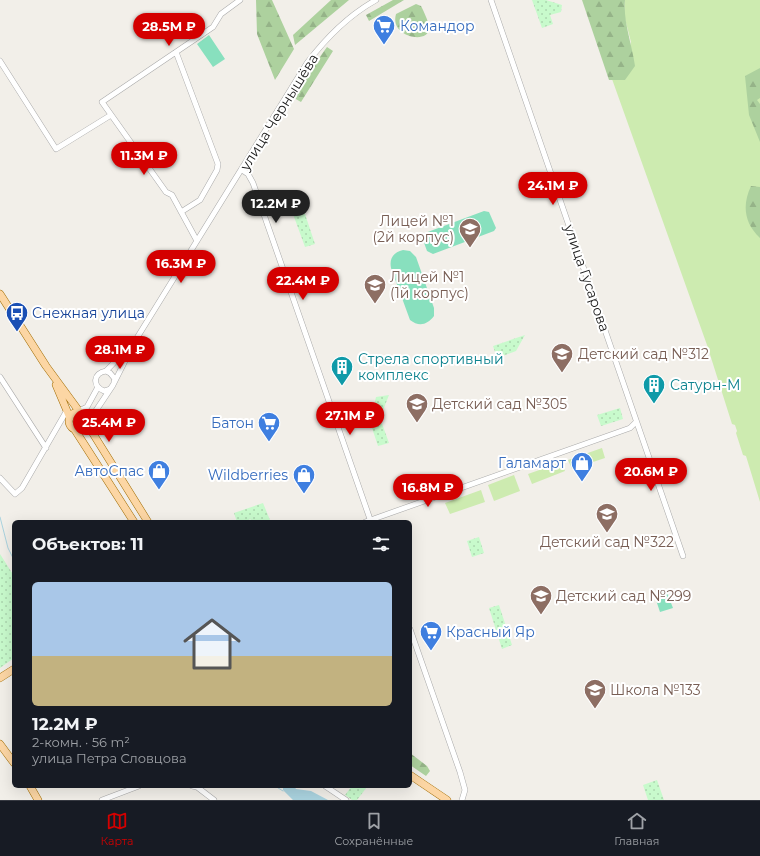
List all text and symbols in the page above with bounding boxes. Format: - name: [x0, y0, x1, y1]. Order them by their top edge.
- pin: 28.5M ₽: [132, 13, 206, 47]
- supermarket icon: Командор: [371, 13, 397, 46]
- place label: Командор: [400, 17, 475, 35]
- text: 28.5M ₽: [142, 18, 196, 34]
- street label: улица Чернышёва: [235, 50, 322, 175]
- pin: 11.3M ₽: [107, 142, 181, 176]
- text: 11.3M ₽: [120, 147, 168, 163]
- pin: 24.1M ₽: [516, 172, 590, 206]
- text: 24.1M ₽: [527, 177, 579, 193]
- pin: 12.2M ₽: [239, 190, 313, 224]
- text: 12.2M ₽: [251, 195, 301, 211]
- place label: Лицей №1 (2й корпус): [373, 212, 454, 246]
- school or university icon: Лицей №1 (2й корпус): [457, 216, 483, 249]
- street label: улица Гусарова: [560, 221, 614, 334]
- pin: 16.3M ₽: [144, 250, 218, 284]
- text: 16.3M ₽: [156, 255, 206, 271]
- pin: 22.4M ₽: [266, 267, 340, 301]
- place label: Лицей №1 (1й корпус): [390, 268, 469, 302]
- text: 22.4M ₽: [276, 272, 330, 288]
- school or university icon: Лицей №1 (1й корпус): [362, 272, 388, 305]
- bus stop icon: Снежная улица: [4, 300, 30, 333]
- place label: Снежная улица: [32, 304, 145, 322]
- pin: 28.1M ₽: [83, 336, 157, 370]
- text: 28.1M ₽: [95, 341, 145, 357]
- school or university icon: Детский сад №312: [549, 341, 575, 374]
- place label: Детский сад №312: [578, 345, 709, 363]
- place label: Стрела спортивный комплекс: [358, 350, 504, 384]
- building icon: Стрела спортивный комплекс: [329, 354, 355, 387]
- building icon: Сатурн-М: [641, 372, 667, 405]
- place label: Сатурн-М: [670, 376, 740, 394]
- school or university icon: Детский сад №305: [404, 391, 430, 424]
- place label: Детский сад №305: [432, 395, 567, 413]
- pin: 27.1M ₽: [313, 402, 387, 436]
- text: 27.1M ₽: [325, 407, 375, 423]
- pin: 25.4M ₽: [72, 409, 146, 443]
- supermarket icon: Батон: [256, 410, 282, 443]
- text: 25.4M ₽: [82, 414, 136, 430]
- place label: Батон: [211, 414, 254, 432]
- shop icon: Галамарт: [569, 450, 595, 483]
- place label: Галамарт: [498, 454, 566, 472]
- shop icon: АвтоСпас: [146, 458, 172, 491]
- pin: 20.6M ₽: [614, 458, 688, 492]
- place label: АвтоСпас: [74, 462, 144, 480]
- shop icon: Wildberries: [291, 462, 317, 495]
- text: 20.6M ₽: [624, 463, 678, 479]
- place label: Wildberries: [208, 466, 288, 484]
- pin: 16.8M ₽: [391, 474, 465, 508]
- text: 16.8M ₽: [402, 479, 454, 495]
- school or university icon: Детский сад №322: [594, 501, 620, 534]
- icon: filters: [370, 533, 392, 555]
- place label: Детский сад №322: [540, 533, 674, 551]
- text: Объектов: 11: [32, 534, 144, 554]
- school or university icon: Детский сад №299: [528, 583, 554, 616]
- place label: Детский сад №299: [556, 587, 691, 605]
- icon: home: [176, 608, 248, 680]
- supermarket icon: Красный Яр: [418, 619, 444, 652]
- place label: Красный Яр: [446, 623, 535, 641]
- school or university icon: Школа №133: [582, 677, 608, 710]
- place label: Школа №133: [610, 681, 701, 699]
- text: 12.2M ₽: [32, 714, 98, 734]
- text: 2-комн. · 56 m²: [32, 734, 130, 750]
- text: улица Петра Словцова: [32, 750, 186, 766]
- tab: Карта: [101, 810, 133, 848]
- tab: Сохранённые: [335, 810, 413, 848]
- tab: Главная: [614, 810, 659, 848]

